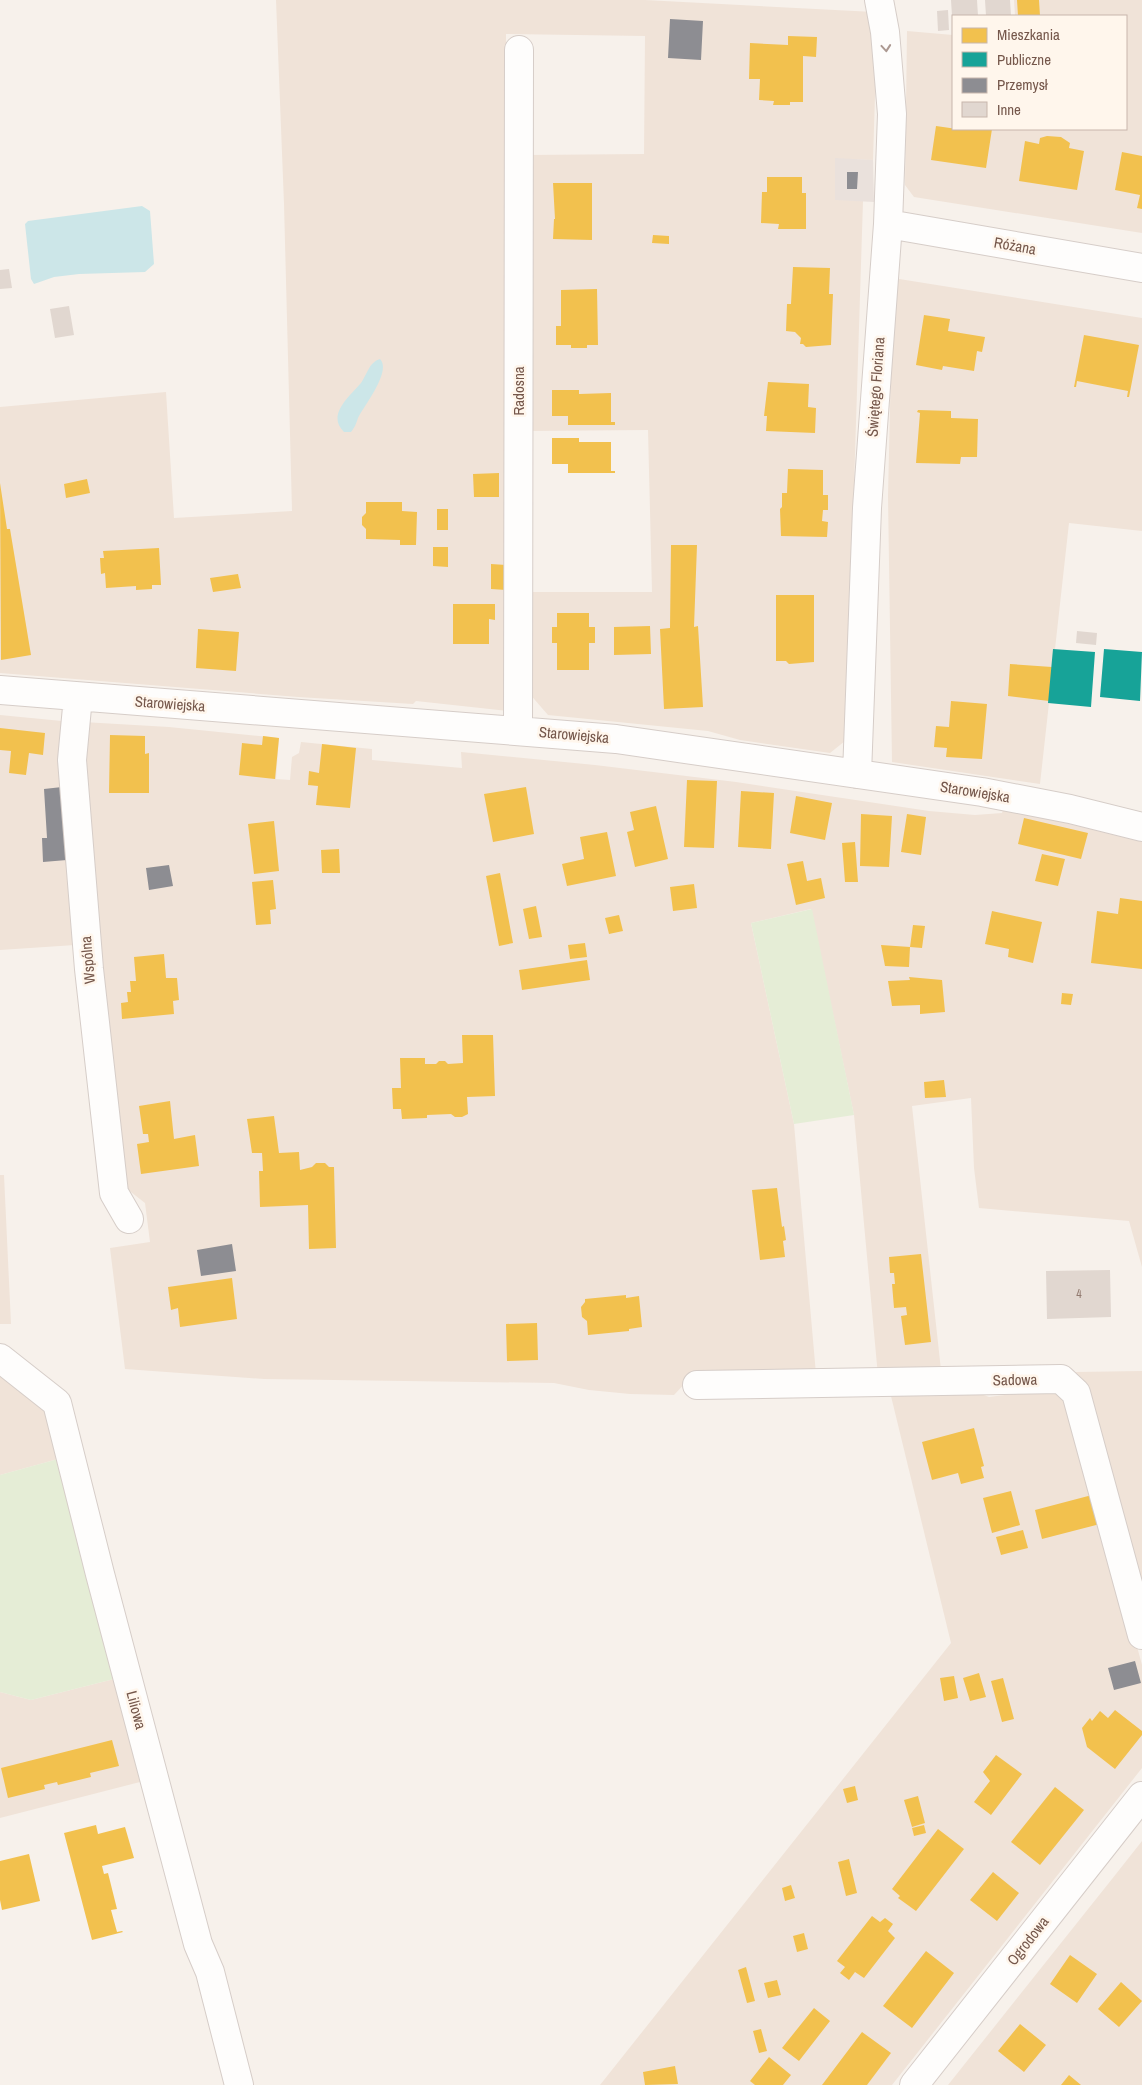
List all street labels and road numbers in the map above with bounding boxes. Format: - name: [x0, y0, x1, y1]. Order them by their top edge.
- street label: Różana: [992, 231, 1038, 260]
- street label: Świętego Floriana: [862, 336, 889, 437]
- street label: Radosna: [508, 366, 529, 416]
- street label: Starowiejska: [134, 691, 206, 716]
- street label: Starowiejska: [538, 721, 610, 748]
- street label: Starowiejska: [939, 776, 1012, 807]
- street label: Wspólna: [75, 935, 100, 985]
- street label: Sadowa: [993, 1369, 1038, 1390]
- street label: Liliowa: [121, 1688, 152, 1732]
- street label: Ogrodowa: [1002, 1912, 1053, 1970]

